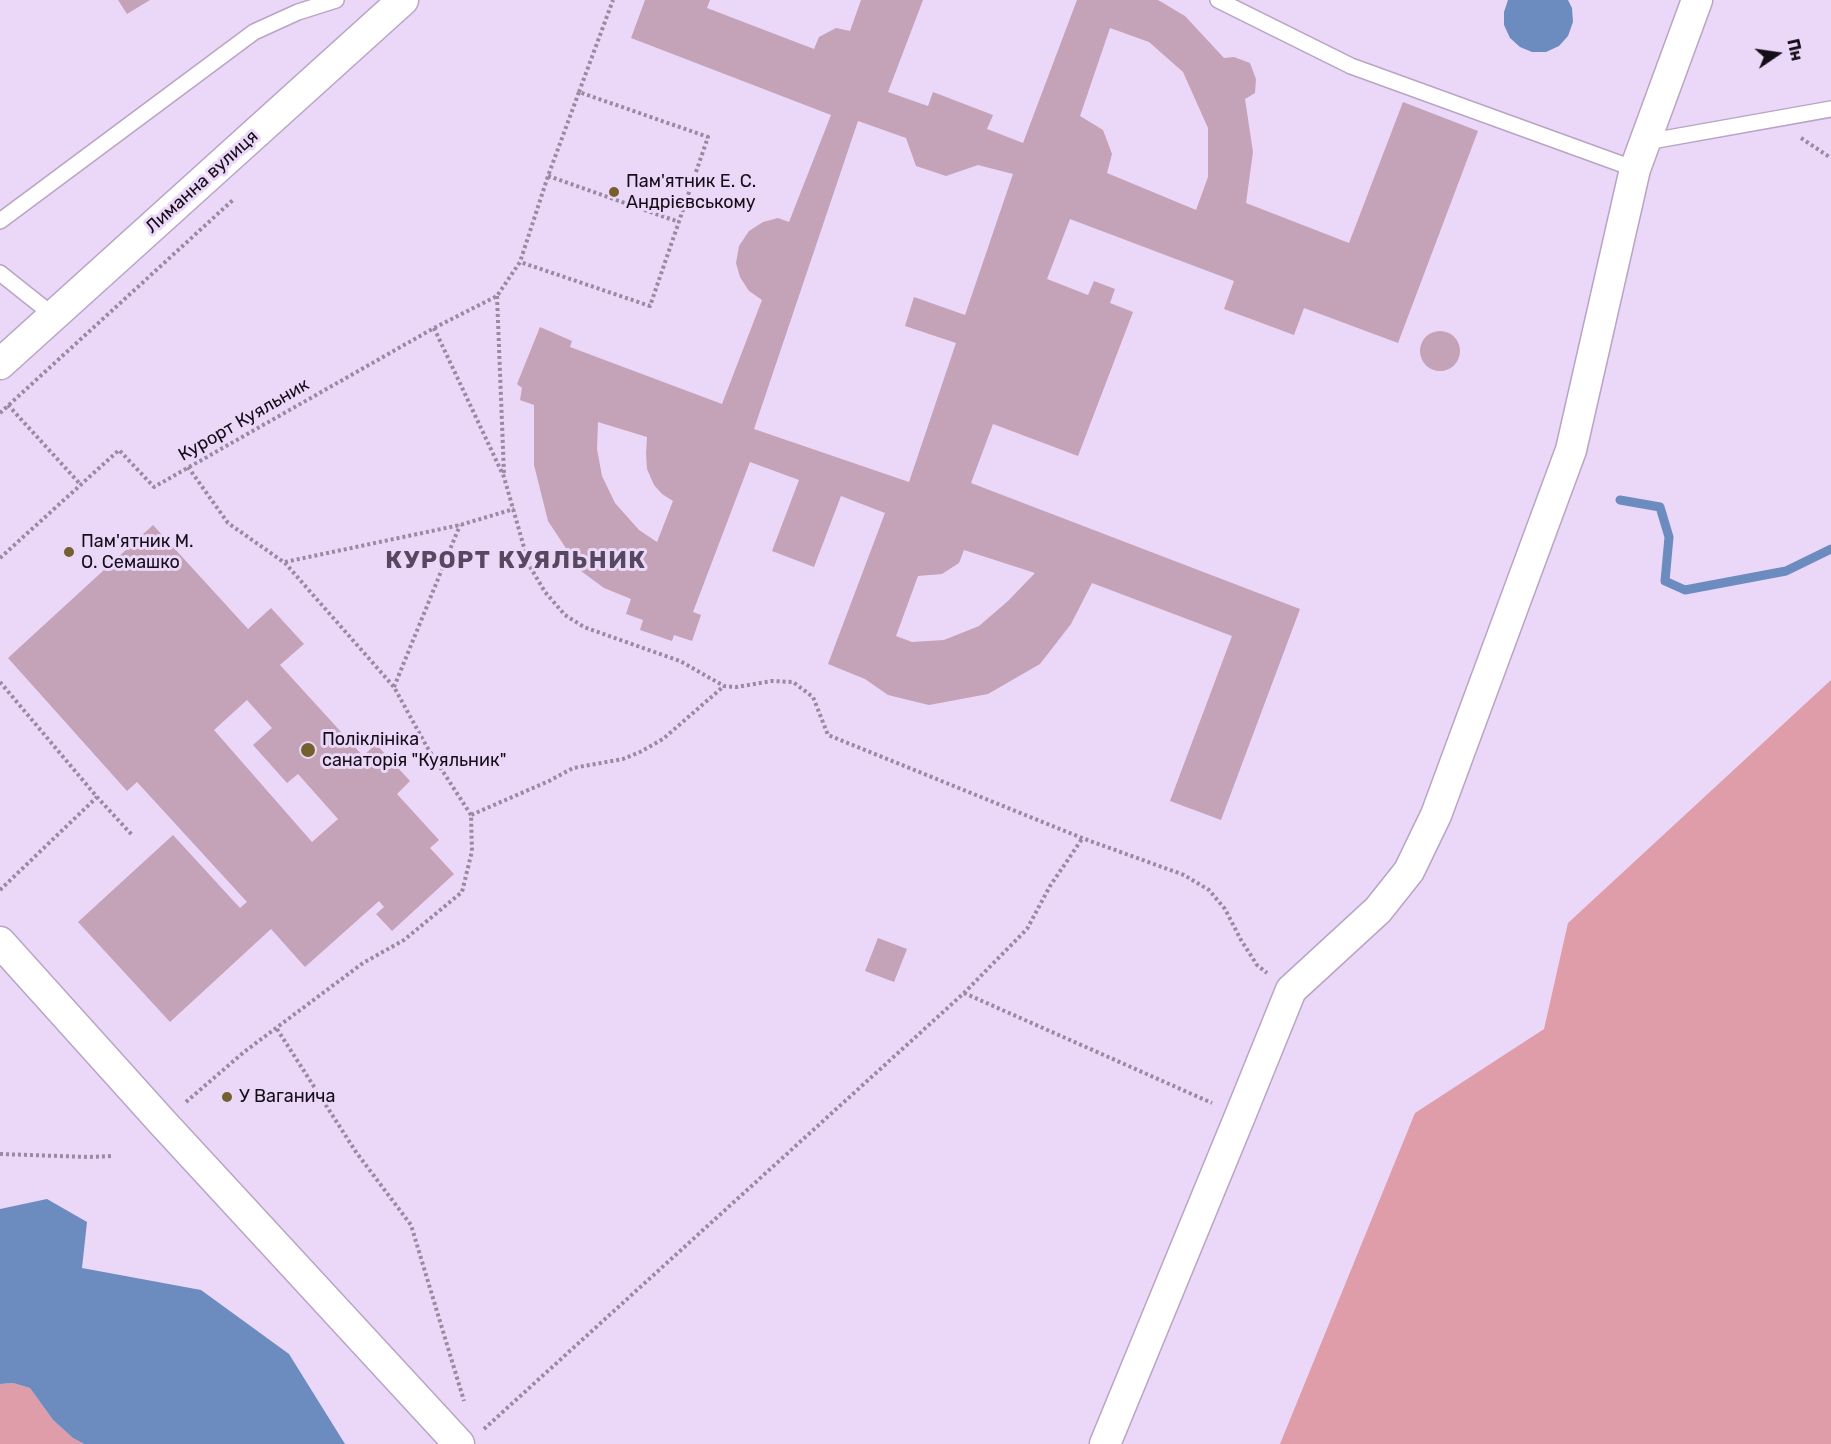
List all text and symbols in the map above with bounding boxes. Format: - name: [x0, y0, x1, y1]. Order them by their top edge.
- north arrow: [1747, 24, 1807, 84]
- text: Пн: [1783, 37, 1807, 63]
- street label: Лиманна вулиця: [141, 126, 263, 238]
- place label: Пам'ятник Е. С. Андрієвському: [626, 171, 756, 213]
- marker: Пам'ятник Е. С. Андрієвському: [607, 185, 621, 199]
- street label: Курорт Куяльник: [175, 374, 313, 466]
- place label: Пам'ятник М. О. Семашко: [81, 531, 194, 574]
- marker: Пам'ятник М. О. Семашко: [62, 545, 76, 559]
- district label: КУРОРТ КУЯЛЬНИК: [385, 547, 647, 575]
- place label: Поліклініка санаторія "Куяльник": [322, 729, 506, 771]
- marker: Поліклініка санаторія "Куяльник": [299, 741, 317, 759]
- place label: У Ваганича: [239, 1086, 335, 1108]
- marker: У Ваганича: [220, 1090, 234, 1104]

